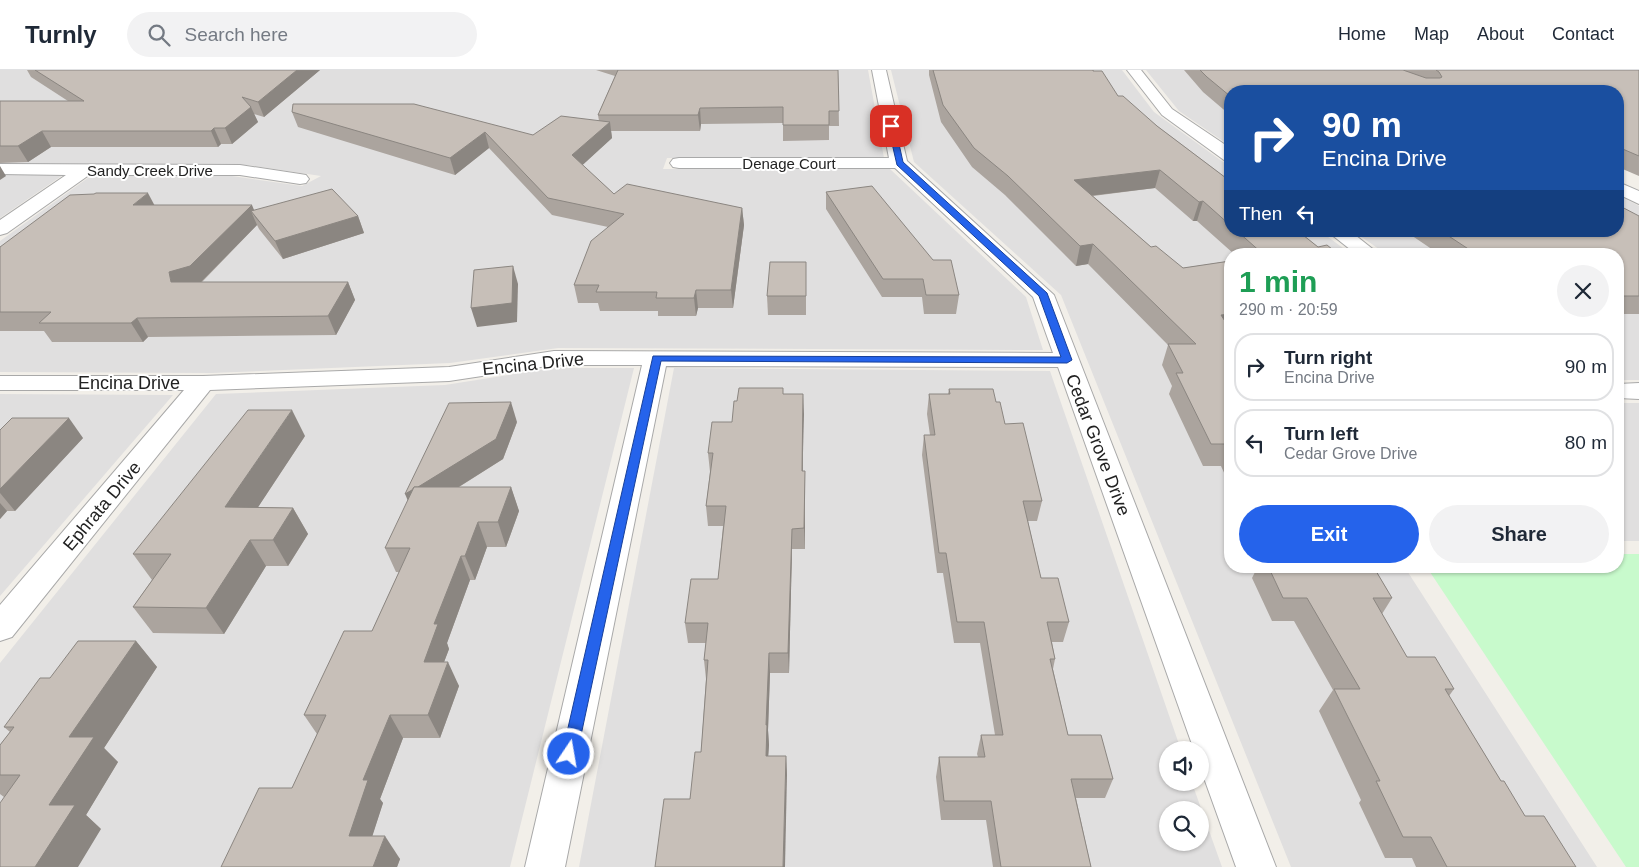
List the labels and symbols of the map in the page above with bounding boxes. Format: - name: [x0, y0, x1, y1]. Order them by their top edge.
- pin: [870, 105, 912, 147]
- street label: Denage Court: [742, 155, 837, 172]
- street label: Sandy Creek Drive: [87, 162, 213, 179]
- street label: Encina Drive: [481, 349, 585, 379]
- street label: Cedar Grove Drive: [1062, 371, 1134, 519]
- street label: Encina Drive: [78, 373, 180, 393]
- street label: Ephrata Drive: [59, 457, 145, 555]
- position arrow: [542, 727, 594, 779]

